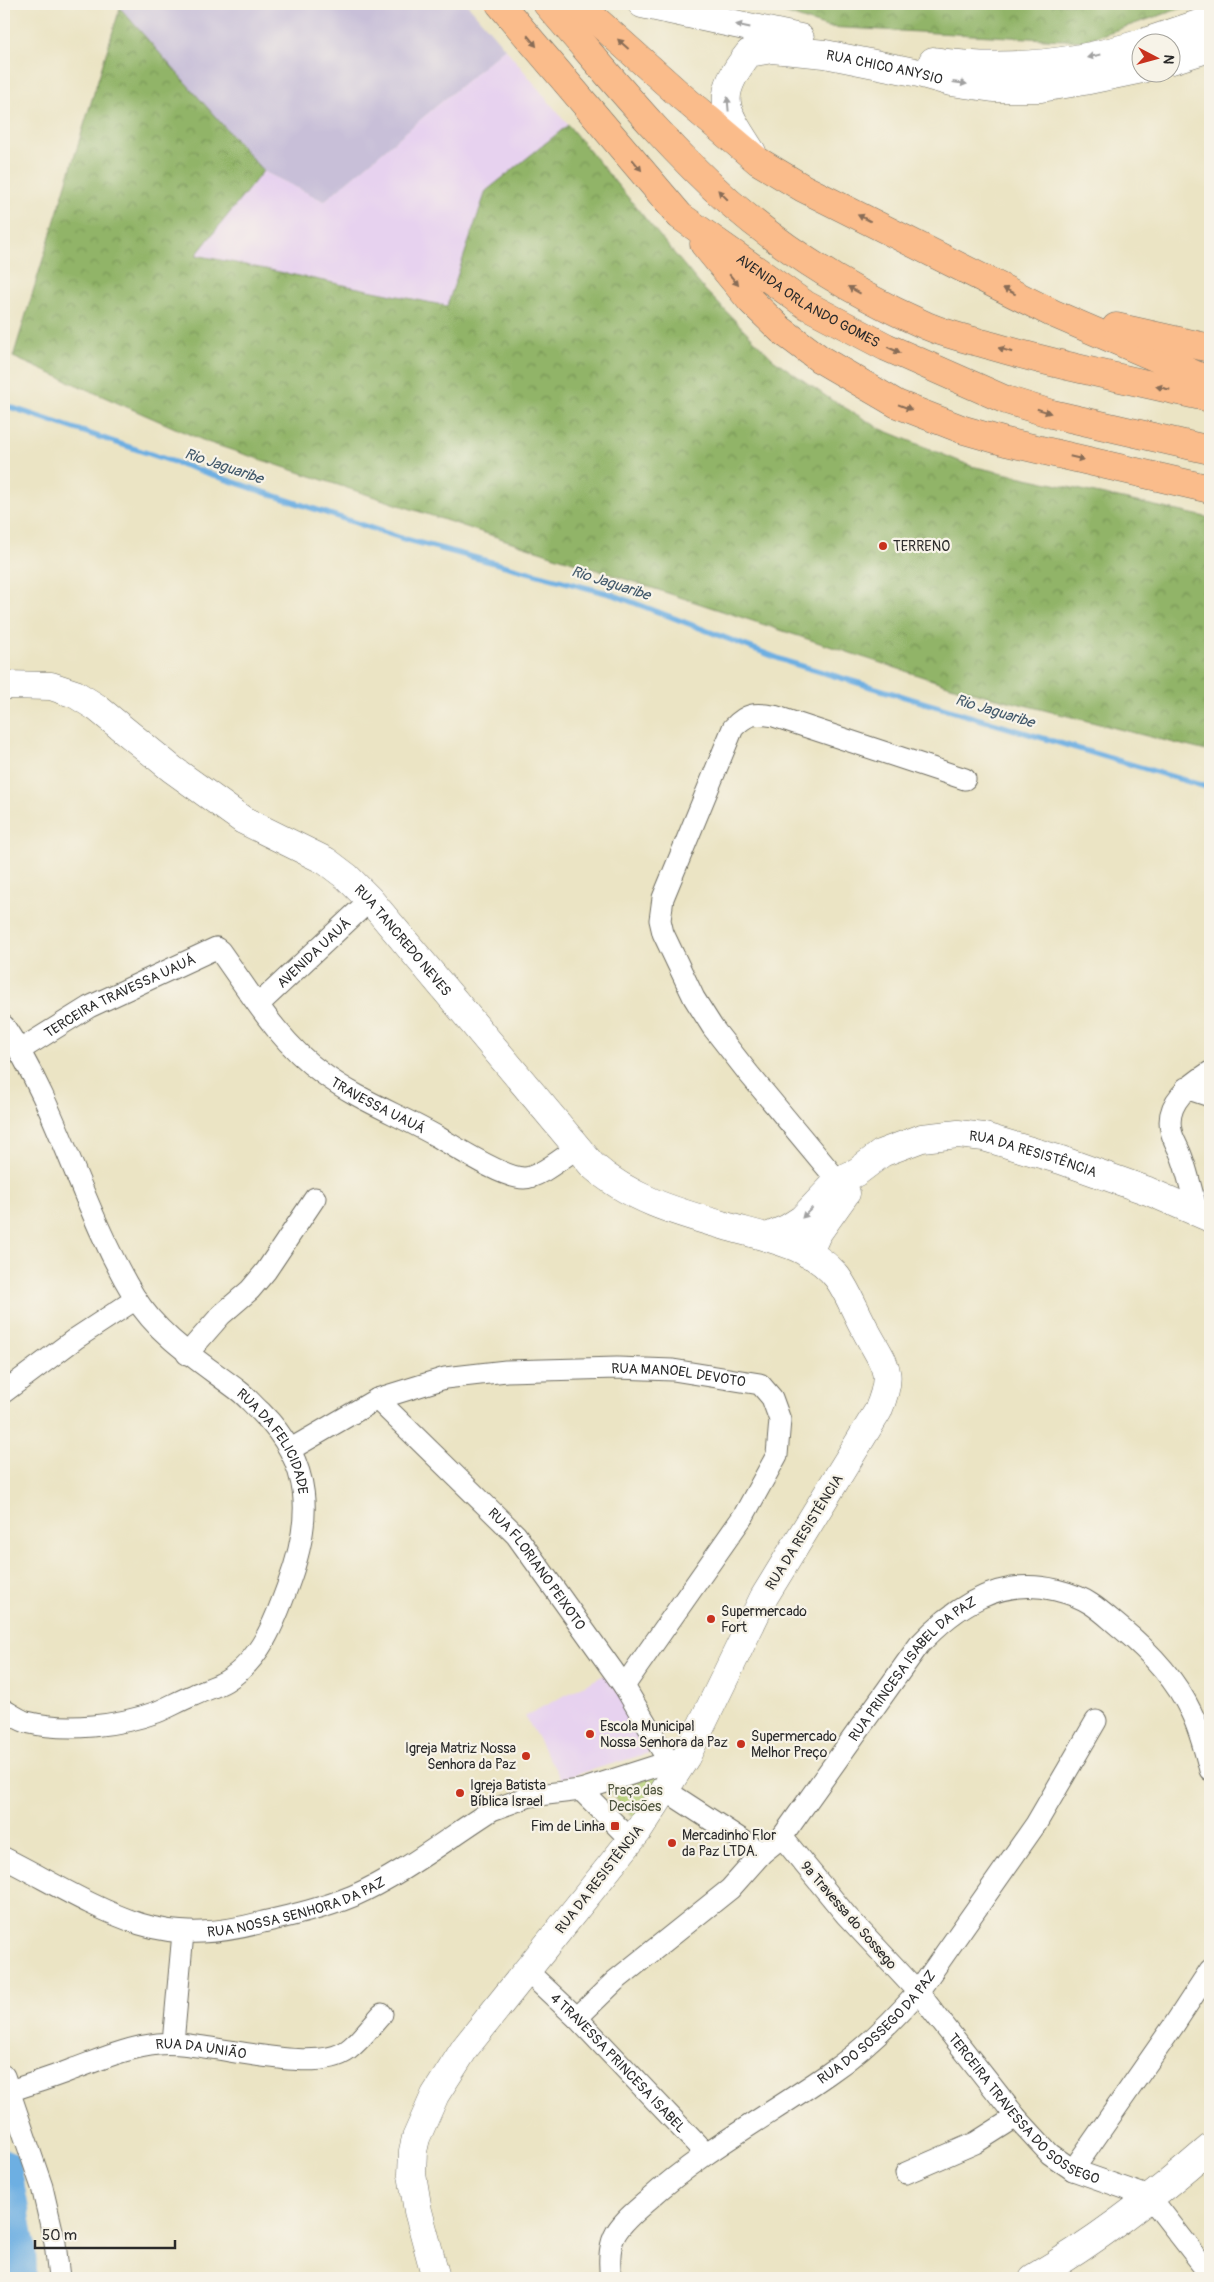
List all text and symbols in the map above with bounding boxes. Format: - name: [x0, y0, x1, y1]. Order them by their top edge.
- one-way arrow: [735, 22, 751, 30]
- north arrow: [1132, 32, 1182, 82]
- one-way arrow: [526, 34, 537, 47]
- one-way arrow: [616, 38, 629, 49]
- street label: RUA CHICO ANYSIO: [825, 46, 945, 88]
- one-way arrow: [1086, 52, 1102, 60]
- text: N: [1159, 54, 1177, 65]
- one-way arrow: [953, 79, 969, 87]
- one-way arrow: [723, 95, 731, 111]
- one-way arrow: [631, 158, 642, 171]
- one-way arrow: [717, 189, 729, 201]
- one-way arrow: [856, 214, 871, 222]
- street label: AVENIDA ORLANDO GOMES: [733, 251, 883, 351]
- one-way arrow: [728, 274, 739, 287]
- one-way arrow: [847, 286, 862, 294]
- one-way arrow: [1001, 287, 1016, 295]
- one-way arrow: [997, 345, 1012, 353]
- one-way arrow: [887, 347, 901, 355]
- one-way arrow: [1154, 383, 1170, 391]
- one-way arrow: [898, 404, 912, 412]
- one-way arrow: [1037, 408, 1052, 416]
- water label: Rio Jaguaribe: [182, 444, 267, 489]
- one-way arrow: [1070, 454, 1085, 462]
- place label: TERRENO: [893, 538, 950, 555]
- marker: TERRENO: [877, 540, 889, 552]
- water label: Rio Jaguaribe: [569, 562, 654, 606]
- water label: Rio Jaguaribe: [953, 690, 1038, 733]
- street label: RUA TANCREDO NEVES: [351, 881, 455, 1000]
- street label: AVENIDA UAUÁ: [274, 914, 354, 992]
- street label: TERCEIRA TRAVESSA UAUÁ: [41, 950, 198, 1042]
- street label: TRAVESSA UAUÁ: [327, 1074, 429, 1137]
- street label: RUA DA RESISTÊNCIA: [968, 1127, 1099, 1181]
- one-way arrow: [801, 1207, 813, 1219]
- street label: RUA MANOEL DEVOTO: [611, 1360, 747, 1391]
- street label: RUA DA FELICIDADE: [233, 1385, 311, 1495]
- street label: RUA DA RESISTÊNCIA: [761, 1471, 847, 1593]
- street label: RUA FLORIANO PEIXOTO: [484, 1505, 589, 1633]
- street label: RUA PRINCESA ISABEL DA PAZ: [845, 1593, 980, 1745]
- place label: Supermercado Fort: [721, 1603, 807, 1636]
- marker: Supermercado Fort: [705, 1613, 717, 1625]
- place label: Escola Municipal Nossa Senhora da Paz: [600, 1718, 728, 1751]
- marker: Escola Municipal Nossa Senhora da Paz: [584, 1728, 596, 1740]
- place label: Supermercado Melhor Preço: [751, 1728, 837, 1761]
- marker: Supermercado Melhor Preço: [735, 1738, 747, 1750]
- place label: Igreja Matriz Nossa Senhora da Paz: [405, 1740, 516, 1773]
- marker: Igreja Matriz Nossa Senhora da Paz: [520, 1750, 532, 1762]
- place label: Igreja Batista Bíblica Israel: [470, 1777, 546, 1810]
- park label: Praça das Decisões: [607, 1782, 663, 1815]
- marker: Igreja Batista Bíblica Israel: [454, 1787, 466, 1799]
- place label: Fim de Linha: [531, 1818, 605, 1835]
- marker: Fim de Linha: [609, 1820, 621, 1832]
- street label: RUA DA RESISTÊNCIA: [551, 1821, 647, 1937]
- place label: Mercadinho Flor da Paz LTDA.: [682, 1827, 776, 1860]
- marker: Mercadinho Flor da Paz LTDA.: [666, 1837, 678, 1849]
- street label: 9ª Travessa do Sossego: [797, 1858, 901, 1973]
- street label: RUA NOSSA SENHORA DA PAZ: [206, 1873, 389, 1941]
- street label: RUA DO SOSSEGO DA PAZ: [814, 1967, 940, 2088]
- street label: 4 TRAVESSA PRINCESA ISABEL: [547, 1989, 689, 2137]
- street label: TERCEIRA TRAVESSA DO SOSSEGO: [945, 2030, 1102, 2188]
- street label: RUA DA UNIÃO: [155, 2036, 248, 2063]
- scale bar: [35, 2217, 175, 2249]
- text: 50 m: [42, 2226, 77, 2245]

